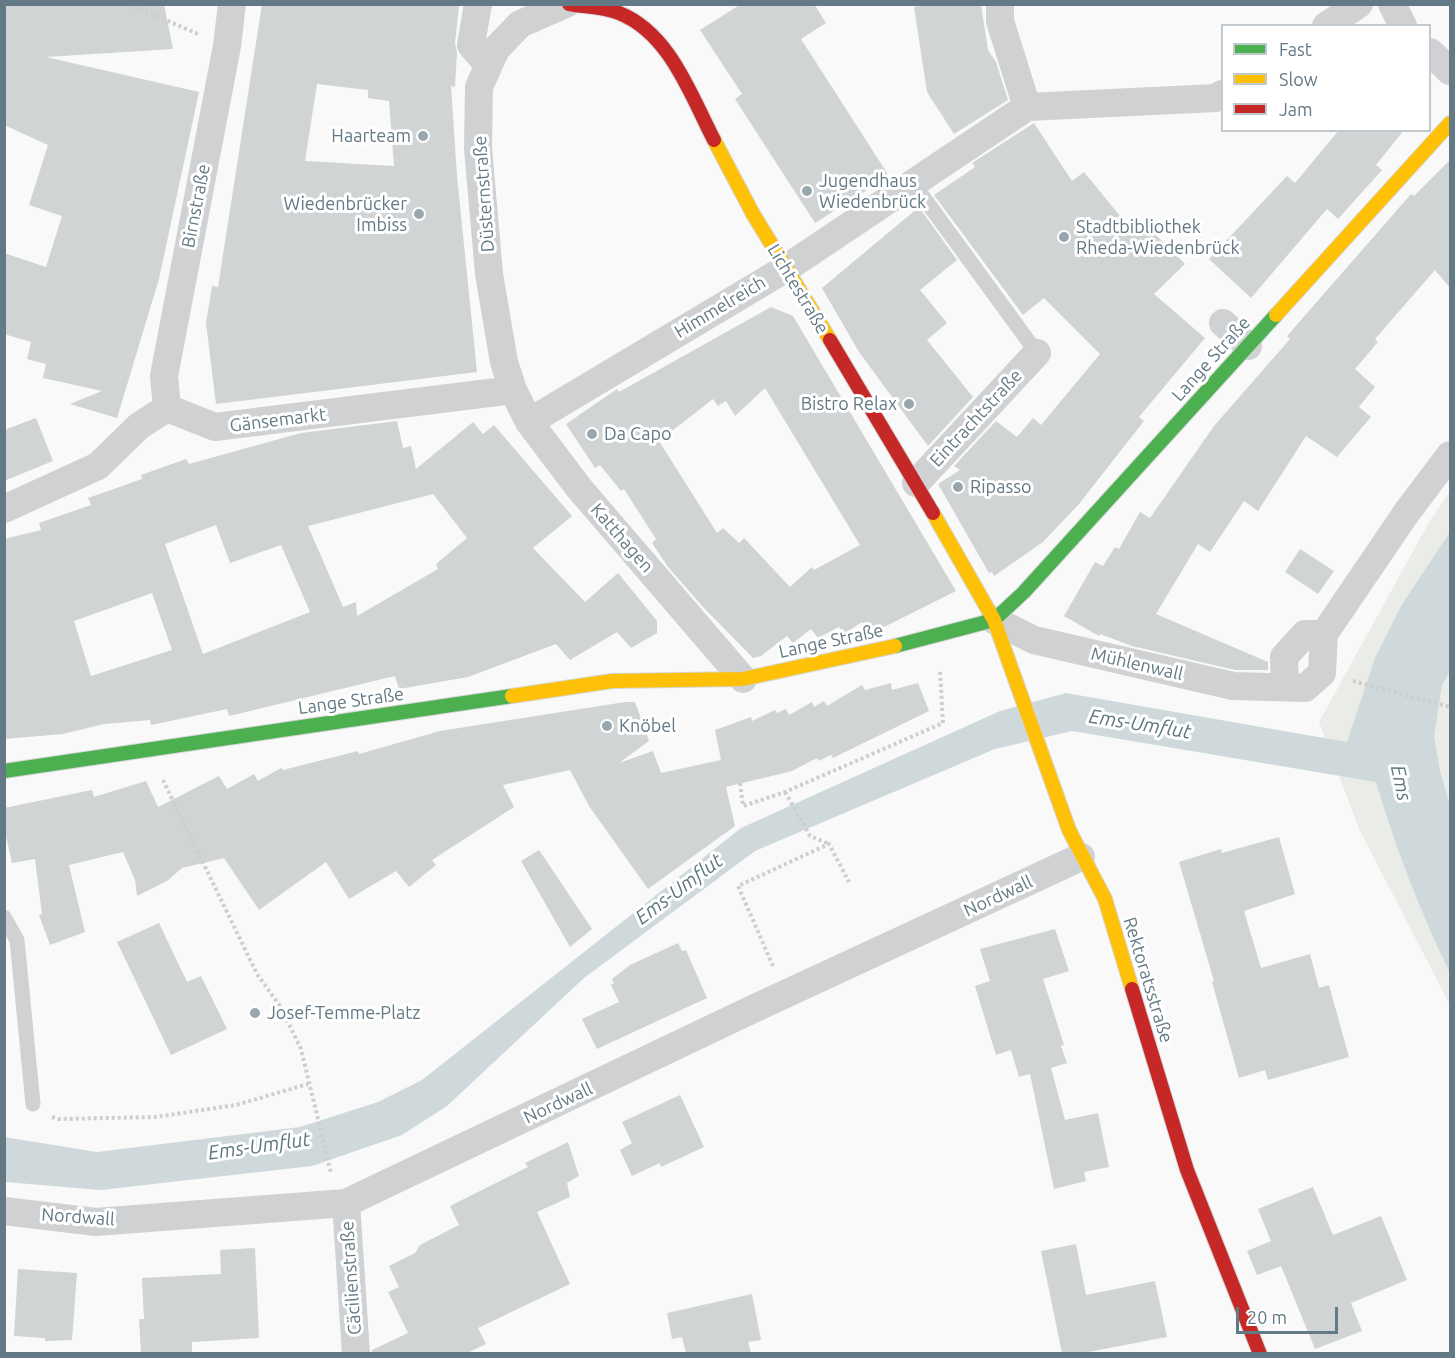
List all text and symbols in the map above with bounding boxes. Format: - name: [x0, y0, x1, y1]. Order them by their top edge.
- legend: [1221, 24, 1431, 132]
- text: Fast: [1279, 39, 1312, 59]
- text: Slow: [1279, 69, 1318, 89]
- text: Jam: [1279, 99, 1313, 119]
- place label: Haarteam: [331, 125, 411, 147]
- marker: Haarteam: [416, 129, 430, 143]
- street label: Düsternstraße: [469, 135, 499, 253]
- street label: Birnstraße: [177, 162, 215, 250]
- place label: Jugendhaus Wiedenbrück: [819, 170, 926, 213]
- marker: Jugendhaus Wiedenbrück: [800, 184, 814, 198]
- place label: Wiedenbrücker Imbiss: [283, 193, 407, 236]
- marker: Wiedenbrücker Imbiss: [412, 207, 426, 221]
- place label: Stadtbibliothek Rheda-Wiedenbrück: [1076, 216, 1240, 258]
- marker: Stadtbibliothek Rheda-Wiedenbrück: [1057, 230, 1071, 244]
- street label: Lichtestraße: [763, 240, 833, 338]
- street label: Himmelreich: [671, 271, 769, 343]
- street label: Lange Straße: [1167, 312, 1255, 406]
- street label: Eintrachtstraße: [925, 365, 1027, 471]
- place label: Bistro Relax: [801, 393, 897, 415]
- marker: Bistro Relax: [902, 397, 916, 411]
- street label: Gänsemarkt: [229, 403, 327, 437]
- place label: Da Capo: [604, 423, 671, 445]
- marker: Da Capo: [585, 427, 599, 441]
- place label: Ripasso: [970, 476, 1032, 498]
- marker: Ripasso: [951, 480, 965, 494]
- street label: Katthagen: [586, 499, 658, 577]
- street label: Lange Straße: [777, 619, 885, 663]
- street label: Mühlenwall: [1089, 643, 1185, 685]
- street label: Lange Straße: [297, 683, 405, 719]
- water label: Ems-Umflut: [1087, 704, 1193, 744]
- place label: Knöbel: [619, 715, 676, 737]
- marker: Knöbel: [600, 719, 614, 733]
- water label: Ems: [1386, 763, 1416, 803]
- water label: Ems-Umflut: [631, 848, 727, 930]
- street label: Nordwall: [960, 871, 1036, 921]
- street label: Rektoratsstraße: [1119, 914, 1177, 1046]
- place label: Josef-Temme-Platz: [267, 1002, 420, 1024]
- marker: Josef-Temme-Platz: [248, 1006, 262, 1020]
- street label: Nordwall: [520, 1078, 596, 1128]
- water label: Ems-Umflut: [206, 1127, 312, 1165]
- street label: Nordwall: [41, 1204, 115, 1230]
- street label: Cäcilienstraße: [336, 1220, 366, 1336]
- scale bar: [1239, 1295, 1341, 1333]
- text: 20 m: [1247, 1307, 1287, 1327]

